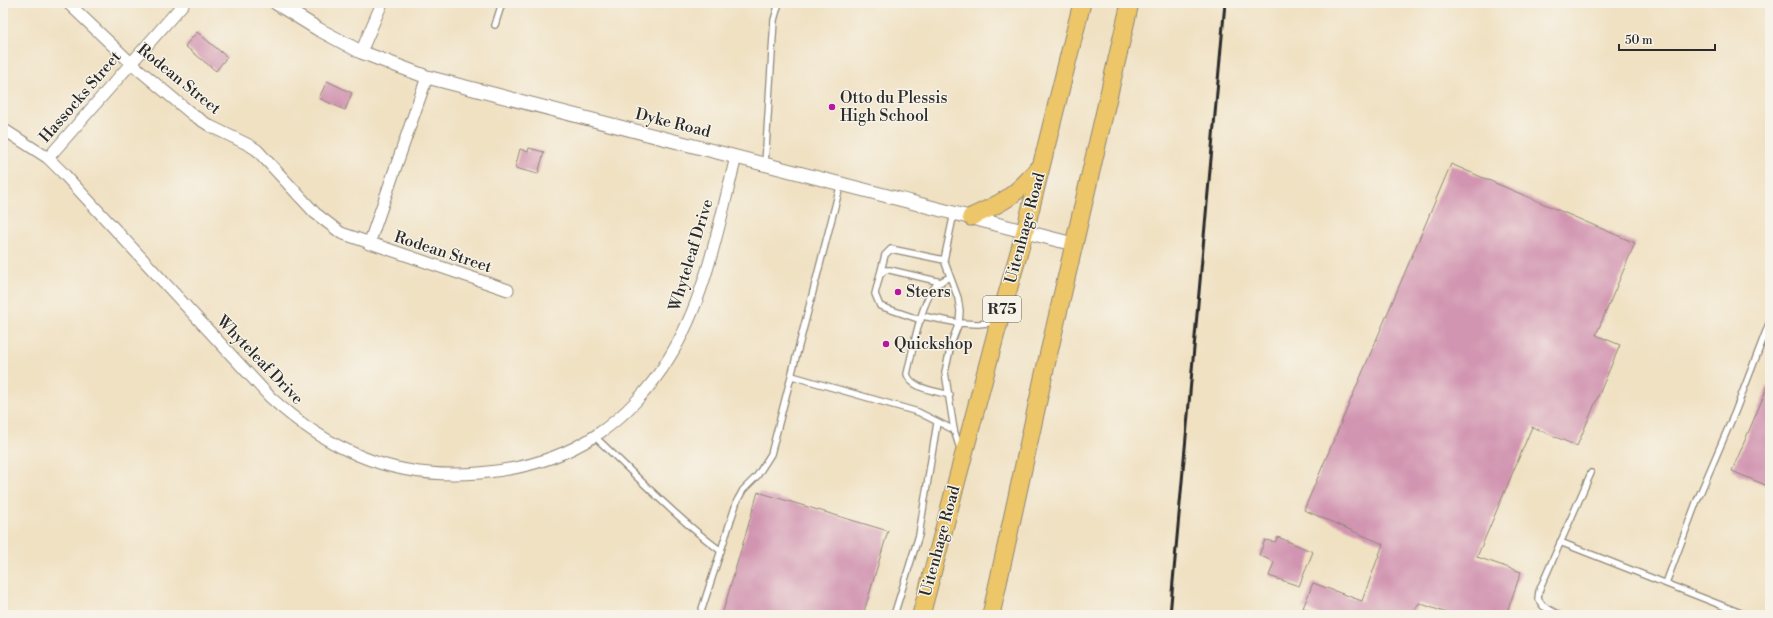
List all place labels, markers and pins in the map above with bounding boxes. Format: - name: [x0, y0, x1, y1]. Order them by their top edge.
- place label: Otto du Plessis High School: [840, 88, 948, 126]
- marker: Otto du Plessis High School: [827, 102, 837, 112]
- place label: Steers: [906, 282, 951, 302]
- marker: Steers: [893, 287, 903, 297]
- place label: Quickshop: [894, 334, 973, 354]
- marker: Quickshop: [881, 339, 891, 349]

